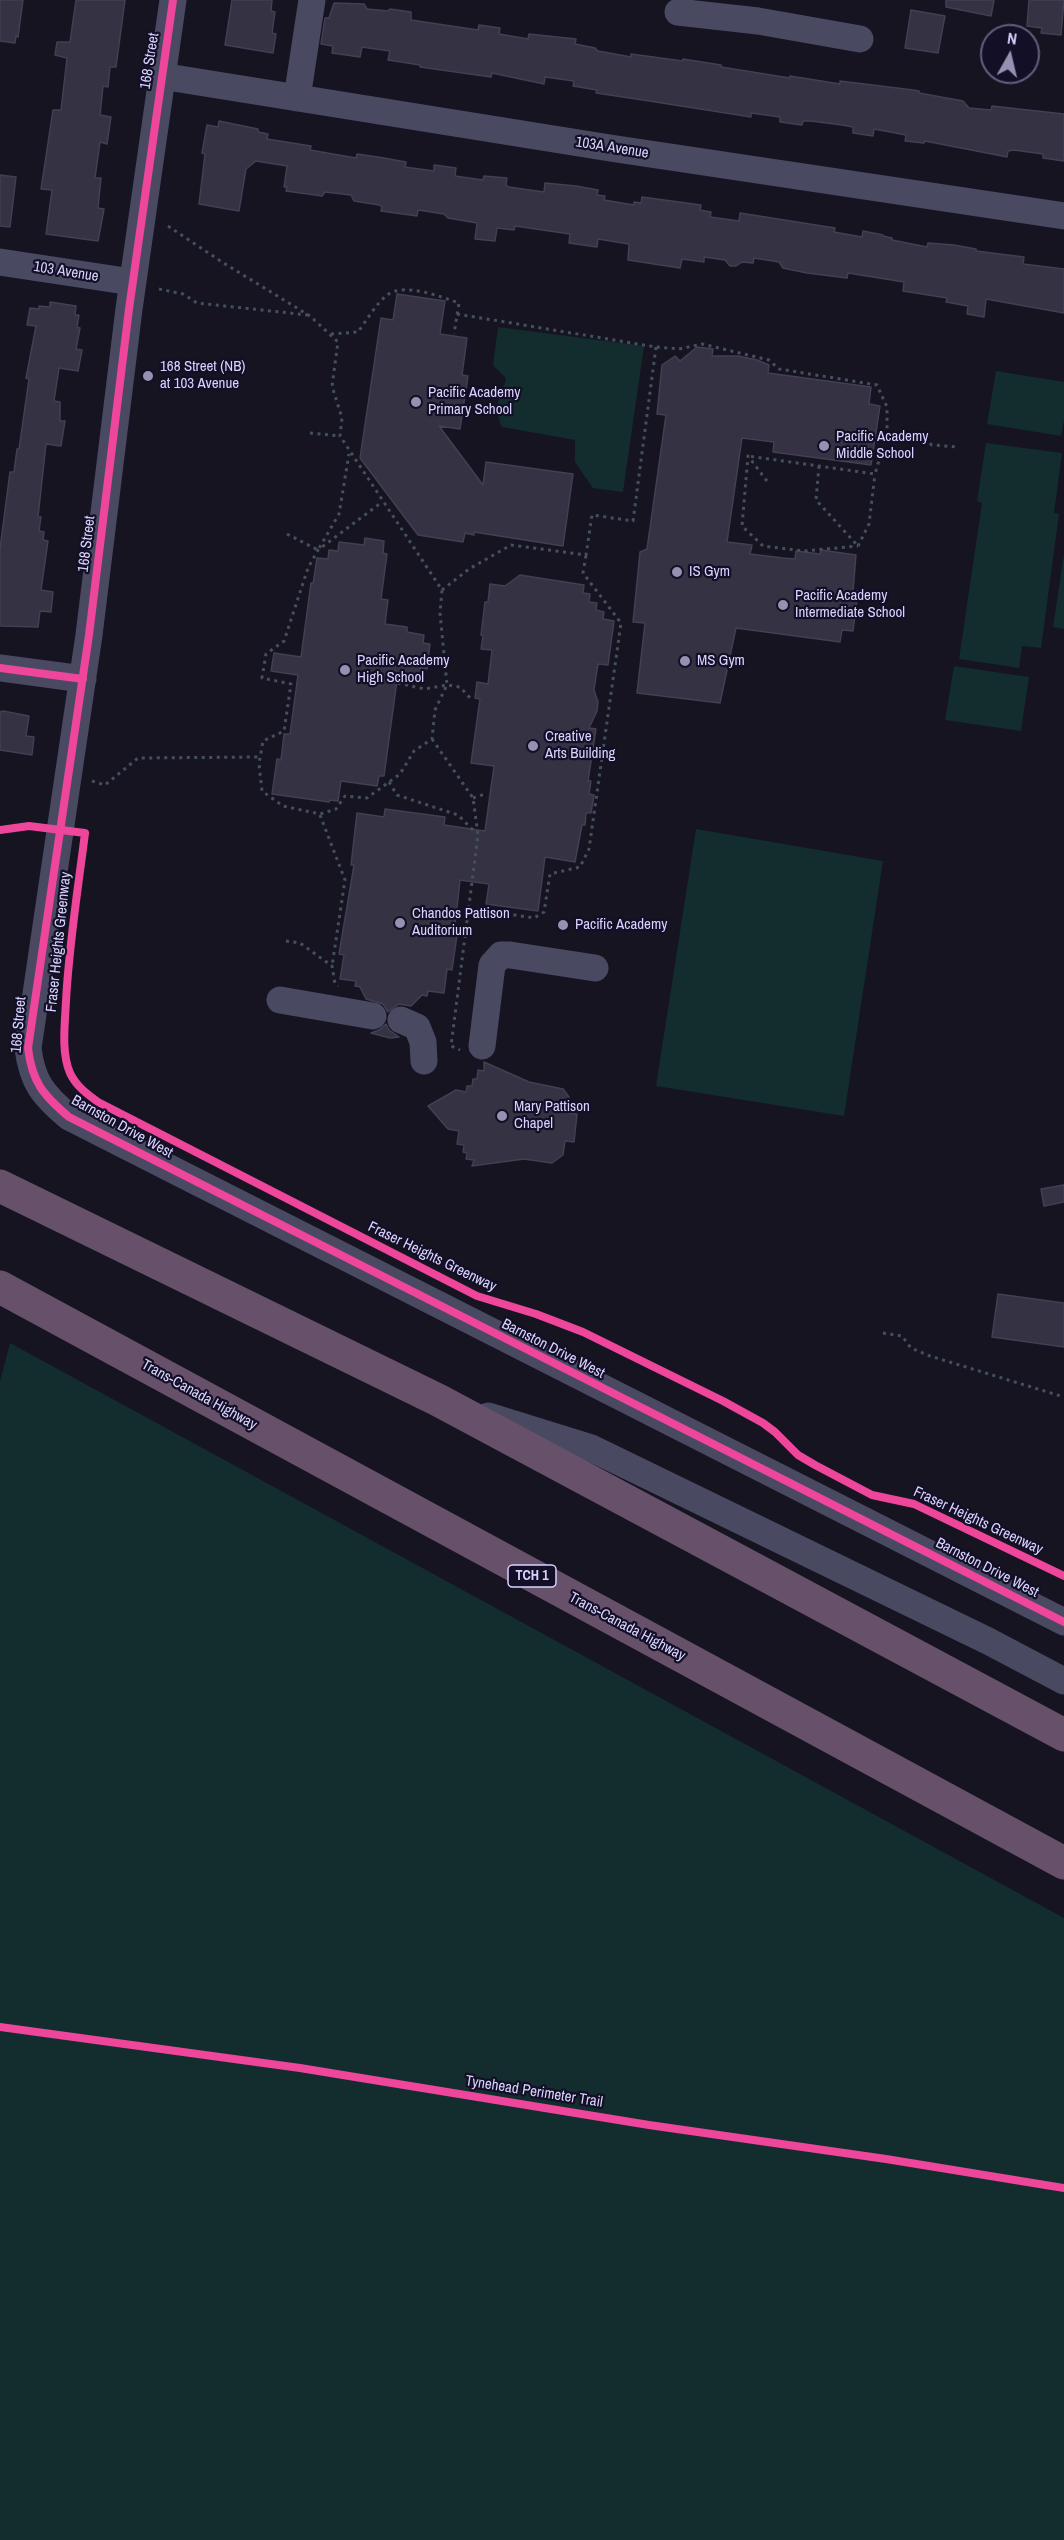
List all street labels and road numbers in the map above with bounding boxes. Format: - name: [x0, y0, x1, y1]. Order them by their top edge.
- street label: 168 Street: [137, 32, 163, 90]
- street label: 103A Avenue: [574, 133, 650, 163]
- street label: 103 Avenue: [32, 258, 100, 286]
- street label: 168 Street: [75, 515, 99, 573]
- street label: Fraser Heights Greenway: [43, 871, 75, 1013]
- street label: 168 Street: [8, 996, 30, 1054]
- street label: Barnston Drive West: [68, 1092, 176, 1162]
- street label: Fraser Heights Greenway: [365, 1218, 499, 1296]
- street label: Barnston Drive West: [498, 1315, 608, 1383]
- street label: Trans-Canada Highway: [138, 1356, 260, 1434]
- street label: Fraser Heights Greenway: [910, 1483, 1046, 1559]
- street label: Barnston Drive West: [932, 1534, 1042, 1602]
- road number: TCH 1: [508, 1565, 556, 1587]
- street label: Trans-Canada Highway: [566, 1589, 688, 1665]
- street label: Tynehead Perimeter Trail: [464, 2072, 604, 2112]

